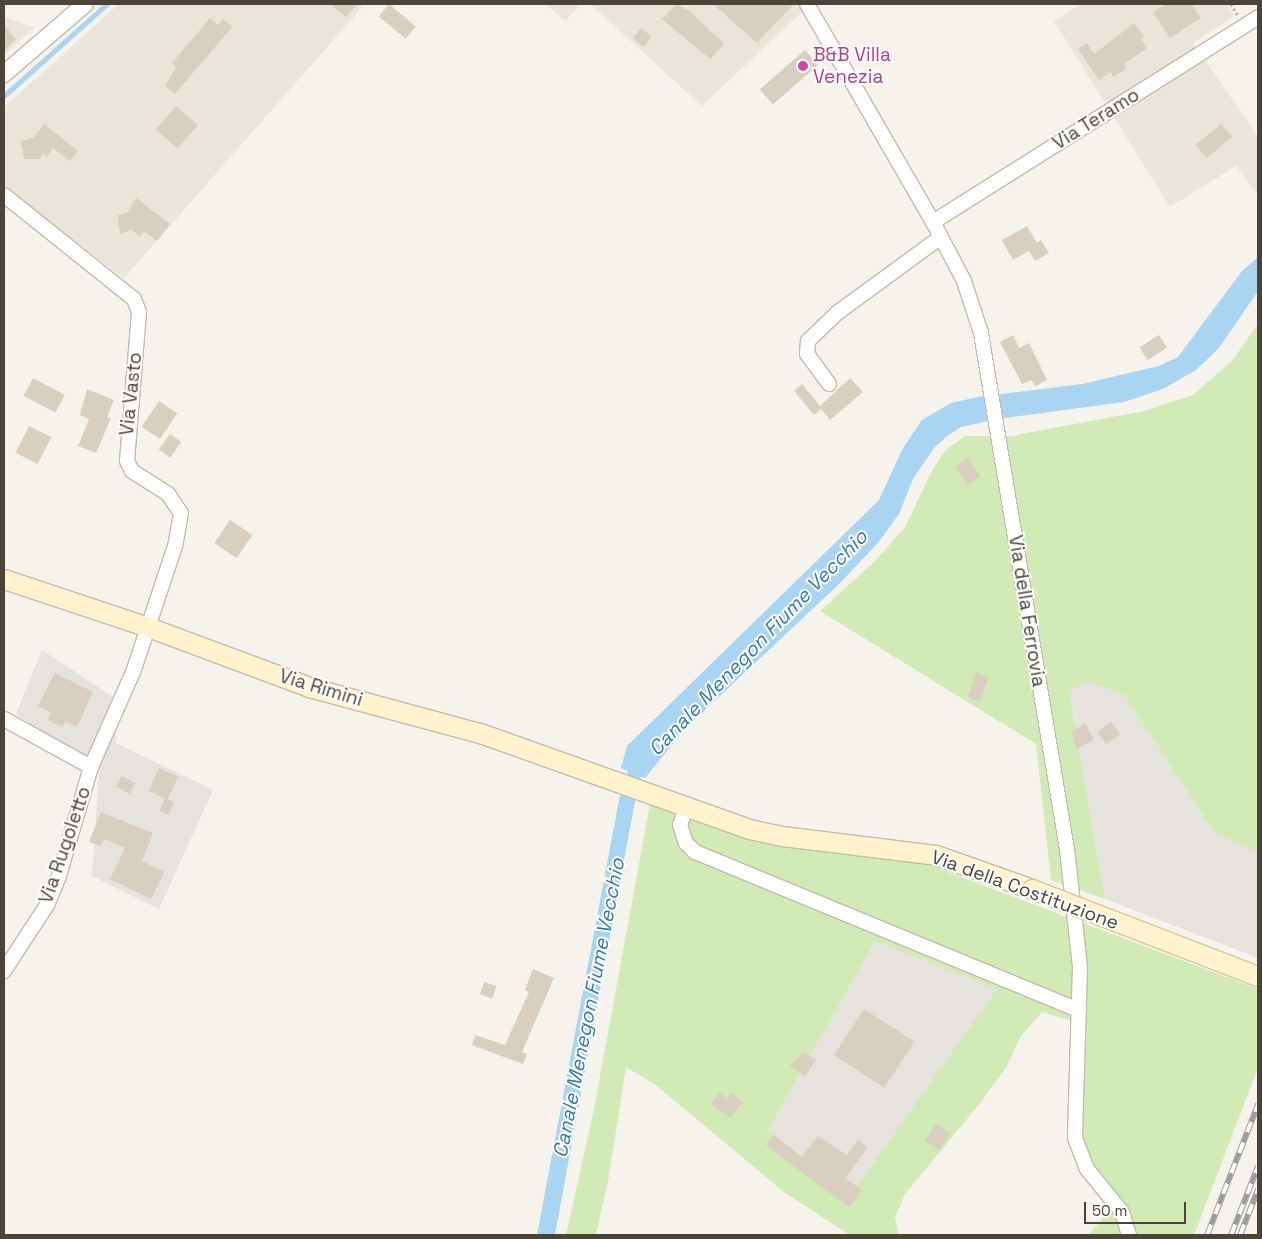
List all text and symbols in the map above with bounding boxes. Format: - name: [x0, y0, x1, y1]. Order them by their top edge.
- place label: B&B Villa Venezia: [813, 44, 891, 88]
- marker: B&B Villa Venezia: [797, 60, 809, 72]
- street label: Via Teramo: [1048, 83, 1144, 155]
- street label: Via Vasto: [115, 351, 147, 437]
- water label: Canale Menegon Fiume Vecchio: [643, 525, 873, 761]
- street label: Via della Ferrovia: [1004, 533, 1050, 689]
- street label: Via Rimini: [276, 665, 366, 711]
- street label: Via Rugoletto: [34, 783, 96, 907]
- street label: Via della Costituzione: [928, 846, 1122, 934]
- water label: Canale Menegon Fiume Vecchio: [548, 856, 630, 1160]
- scale bar: [1087, 1192, 1190, 1224]
- text: 50 m: [1092, 1201, 1127, 1220]

